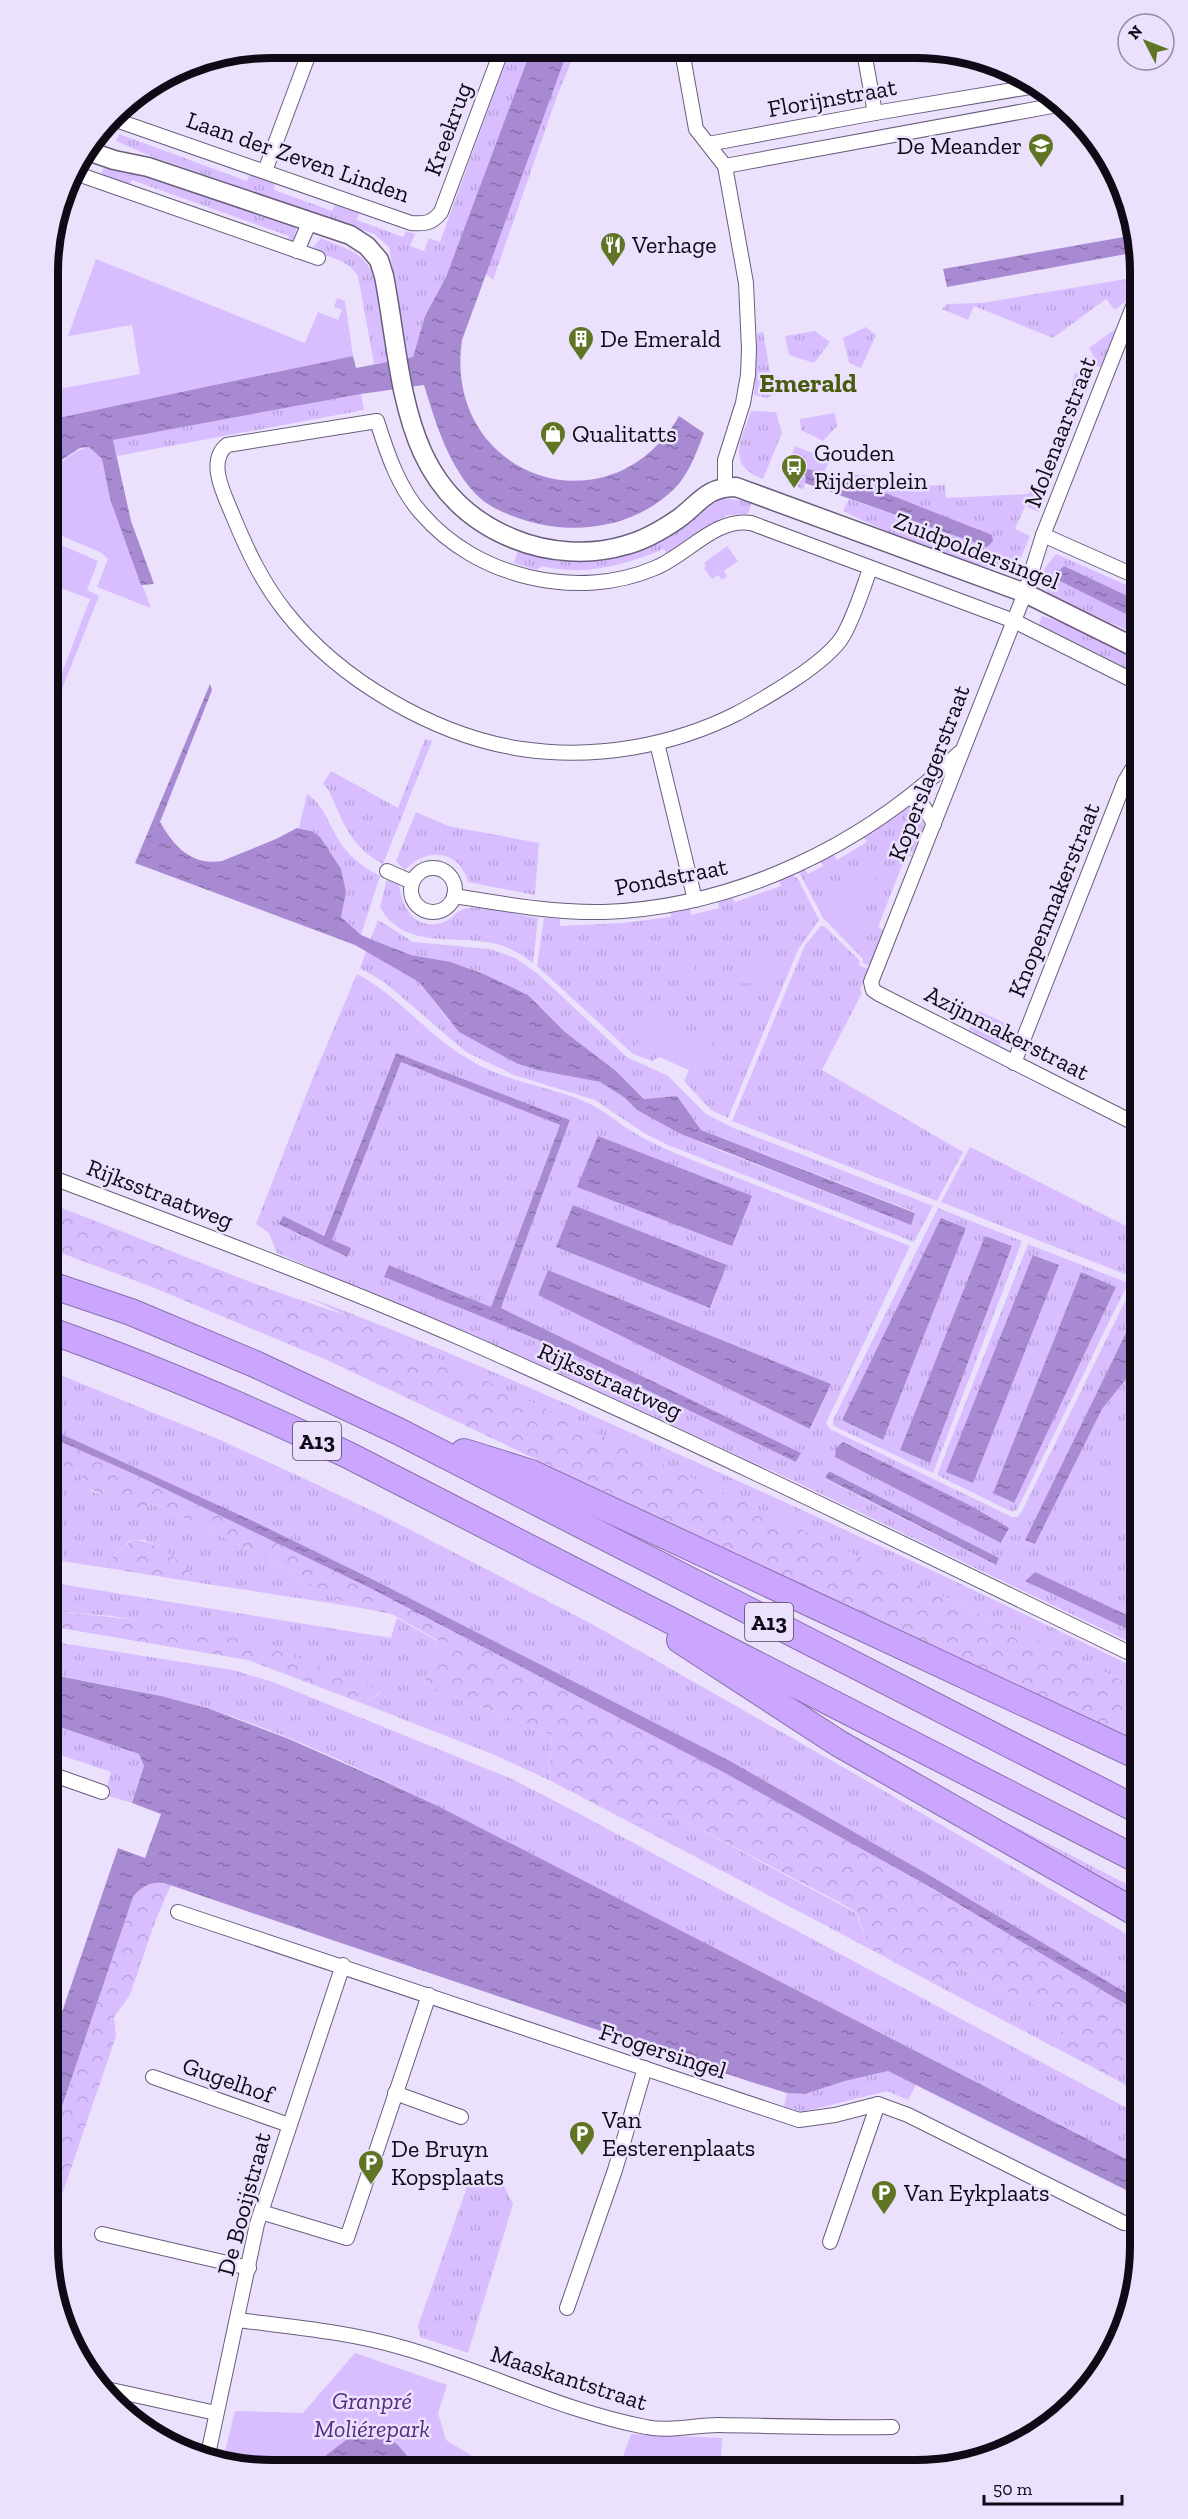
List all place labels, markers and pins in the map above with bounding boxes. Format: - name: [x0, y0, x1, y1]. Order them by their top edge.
- place label: De Meander: [897, 131, 1022, 160]
- school or university icon: De Meander: [1026, 131, 1056, 169]
- restaurant icon: Verhage: [598, 230, 628, 268]
- place label: Verhage: [631, 230, 717, 259]
- building icon: De Emerald: [566, 324, 596, 362]
- place label: De Emerald: [600, 324, 721, 353]
- shop icon: Qualitatts: [538, 419, 568, 457]
- place label: Qualitatts: [572, 419, 677, 448]
- place label: Gouden Rijderplein: [814, 438, 928, 495]
- bus stop icon: Gouden Rijderplein: [779, 452, 809, 490]
- place label: Van Eesterenplaats: [601, 2105, 755, 2162]
- parking icon: Van Eesterenplaats: [567, 2119, 597, 2157]
- place label: De Bruyn Kopsplaats: [391, 2134, 504, 2191]
- parking icon: De Bruyn Kopsplaats: [356, 2148, 386, 2186]
- parking icon: Van Eykplaats: [869, 2178, 899, 2216]
- place label: Van Eykplaats: [903, 2178, 1050, 2207]

